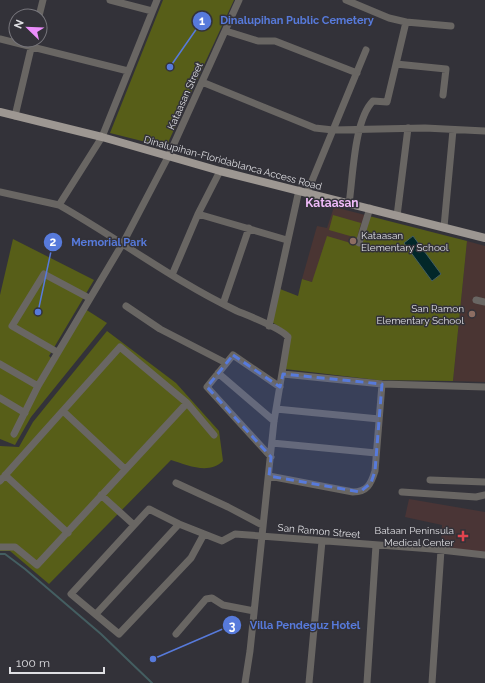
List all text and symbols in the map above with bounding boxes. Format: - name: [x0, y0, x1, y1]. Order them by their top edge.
- north arrow: [8, 8, 48, 48]
- callout: Dinalupihan Public Cemetery: [192, 9, 382, 32]
- text: 1: [199, 14, 205, 28]
- text: Dinalupihan Public Cemetery: [220, 14, 374, 27]
- text: N: [12, 18, 27, 31]
- street label: Kataasan Street: [165, 60, 205, 131]
- street label: Dinalupihan-Floridablanca Access Road: [143, 134, 323, 192]
- district label: Kataasan: [305, 196, 359, 210]
- place label: Kataasan Elementary School: [361, 230, 449, 253]
- callout: Memorial Park: [43, 231, 155, 254]
- text: 2: [50, 235, 57, 249]
- text: Memorial Park: [71, 236, 148, 249]
- marker: Kataasan Elementary School: [348, 236, 358, 246]
- place label: San Ramon Elementary School: [376, 303, 464, 326]
- marker: San Ramon Elementary School: [467, 309, 477, 319]
- street label: San Ramon Street: [277, 522, 361, 540]
- place label: Bataan Peninsula Medical Center: [375, 525, 454, 548]
- marker: Bataan Peninsula Medical Center: [457, 530, 469, 542]
- callout: Villa Pendeguz Hotel: [222, 614, 369, 637]
- text: 3: [229, 619, 236, 633]
- text: Villa Pendeguz Hotel: [250, 619, 361, 632]
- scale bar: [10, 649, 104, 675]
- text: 100 m: [16, 656, 50, 670]

